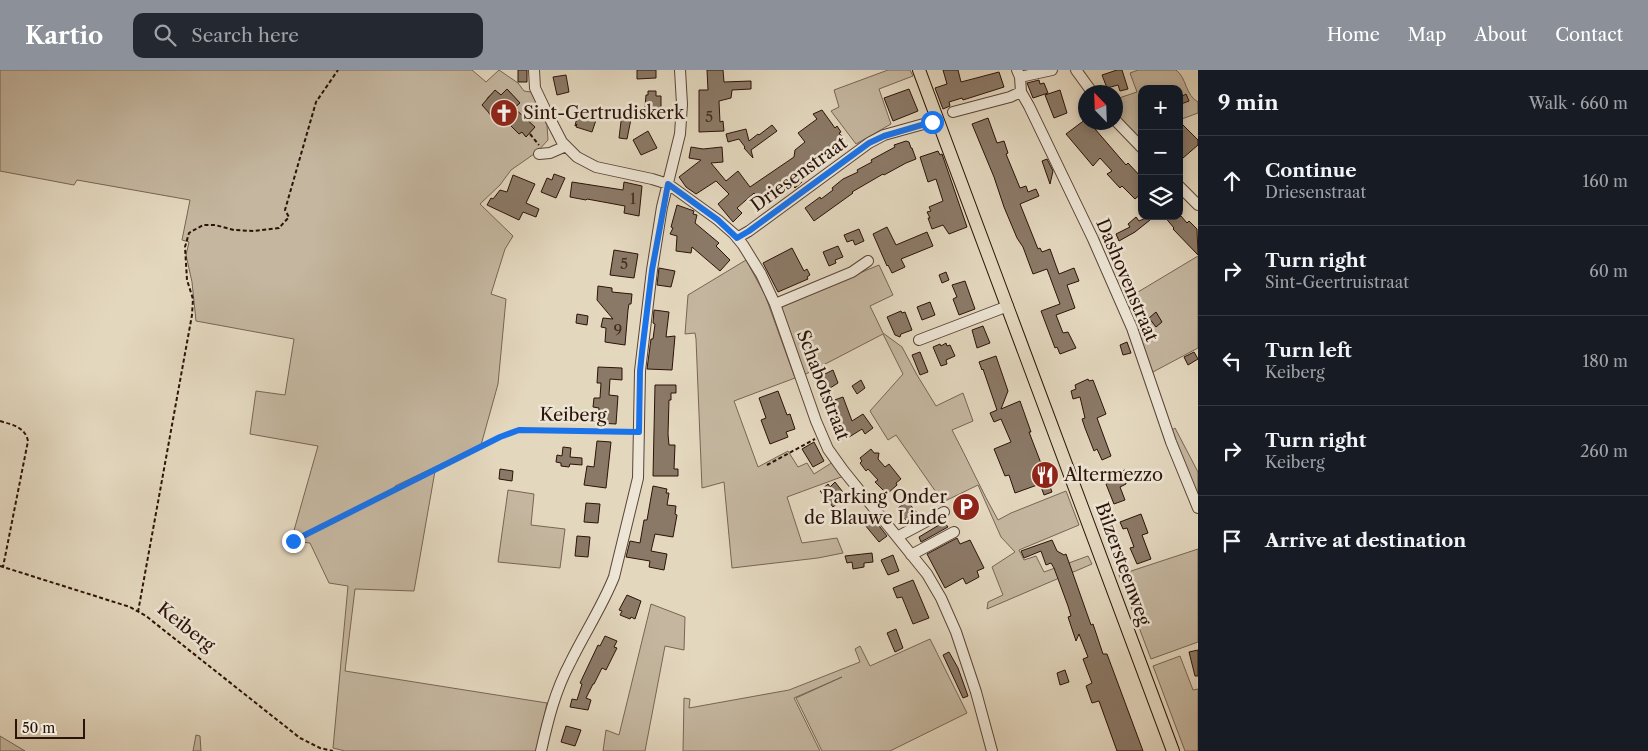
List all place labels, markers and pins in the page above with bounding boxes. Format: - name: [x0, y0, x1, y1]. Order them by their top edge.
- church icon: Sint-Gertrudiskerk: [489, 98, 519, 128]
- place label: Sint-Gertrudiskerk: [523, 102, 686, 124]
- restaurant icon: Altermezzo: [1030, 460, 1060, 490]
- place label: Altermezzo: [1063, 464, 1163, 486]
- place label: Parking Onder de Blauwe Linde: [804, 486, 947, 529]
- parking icon: Parking Onder de Blauwe Linde: [951, 492, 981, 522]

